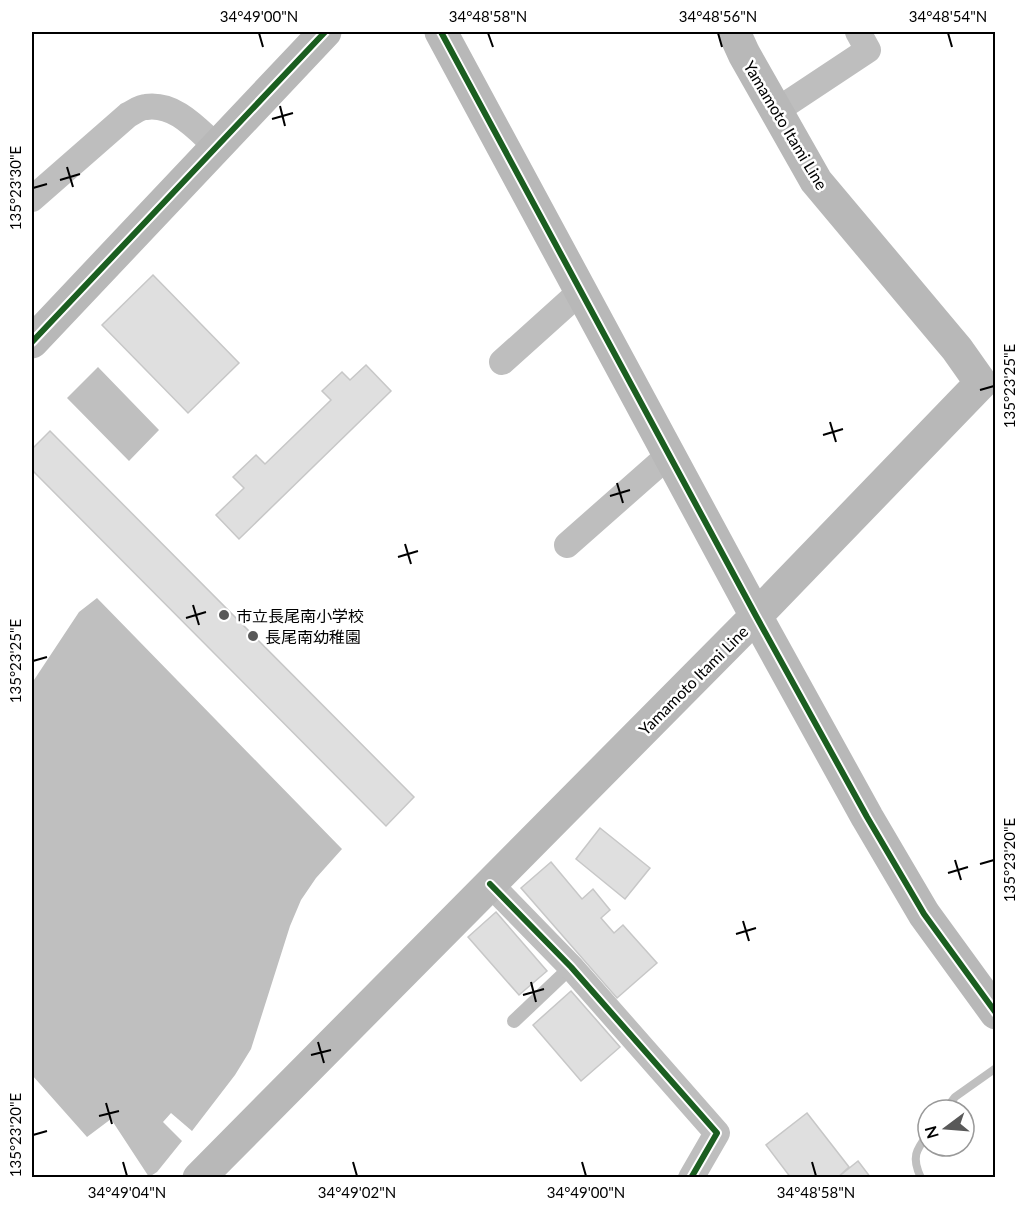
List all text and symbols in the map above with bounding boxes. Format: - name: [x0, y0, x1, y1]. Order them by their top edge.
- text: 34°49'00"N: [220, 7, 298, 25]
- text: 34°48'58"N: [449, 7, 527, 25]
- text: 34°48'56"N: [679, 7, 757, 25]
- text: 34°48'54"N: [909, 7, 987, 25]
- street label: Yamamoto Itami Line: [740, 57, 832, 193]
- text: 135°23'30"E: [6, 146, 24, 230]
- text: 135°23'25"E: [1000, 344, 1018, 428]
- place label: 市立長尾南小学校: [236, 606, 364, 625]
- marker: 市立長尾南小学校: [217, 608, 231, 622]
- text: 135°23'25"E: [6, 619, 24, 703]
- street label: Yamamoto Itami Line: [634, 621, 752, 739]
- place label: 長尾南幼稚園: [265, 627, 361, 646]
- marker: 長尾南幼稚園: [246, 629, 260, 643]
- text: 135°23'20"E: [1000, 818, 1018, 902]
- text: 135°23'20"E: [6, 1093, 24, 1177]
- north arrow: [916, 1098, 976, 1158]
- text: N: [920, 1124, 942, 1141]
- text: 34°49'04"N: [88, 1183, 166, 1201]
- text: 34°49'02"N: [318, 1183, 396, 1201]
- text: 34°49'00"N: [547, 1183, 625, 1201]
- text: 34°48'58"N: [777, 1183, 855, 1201]

